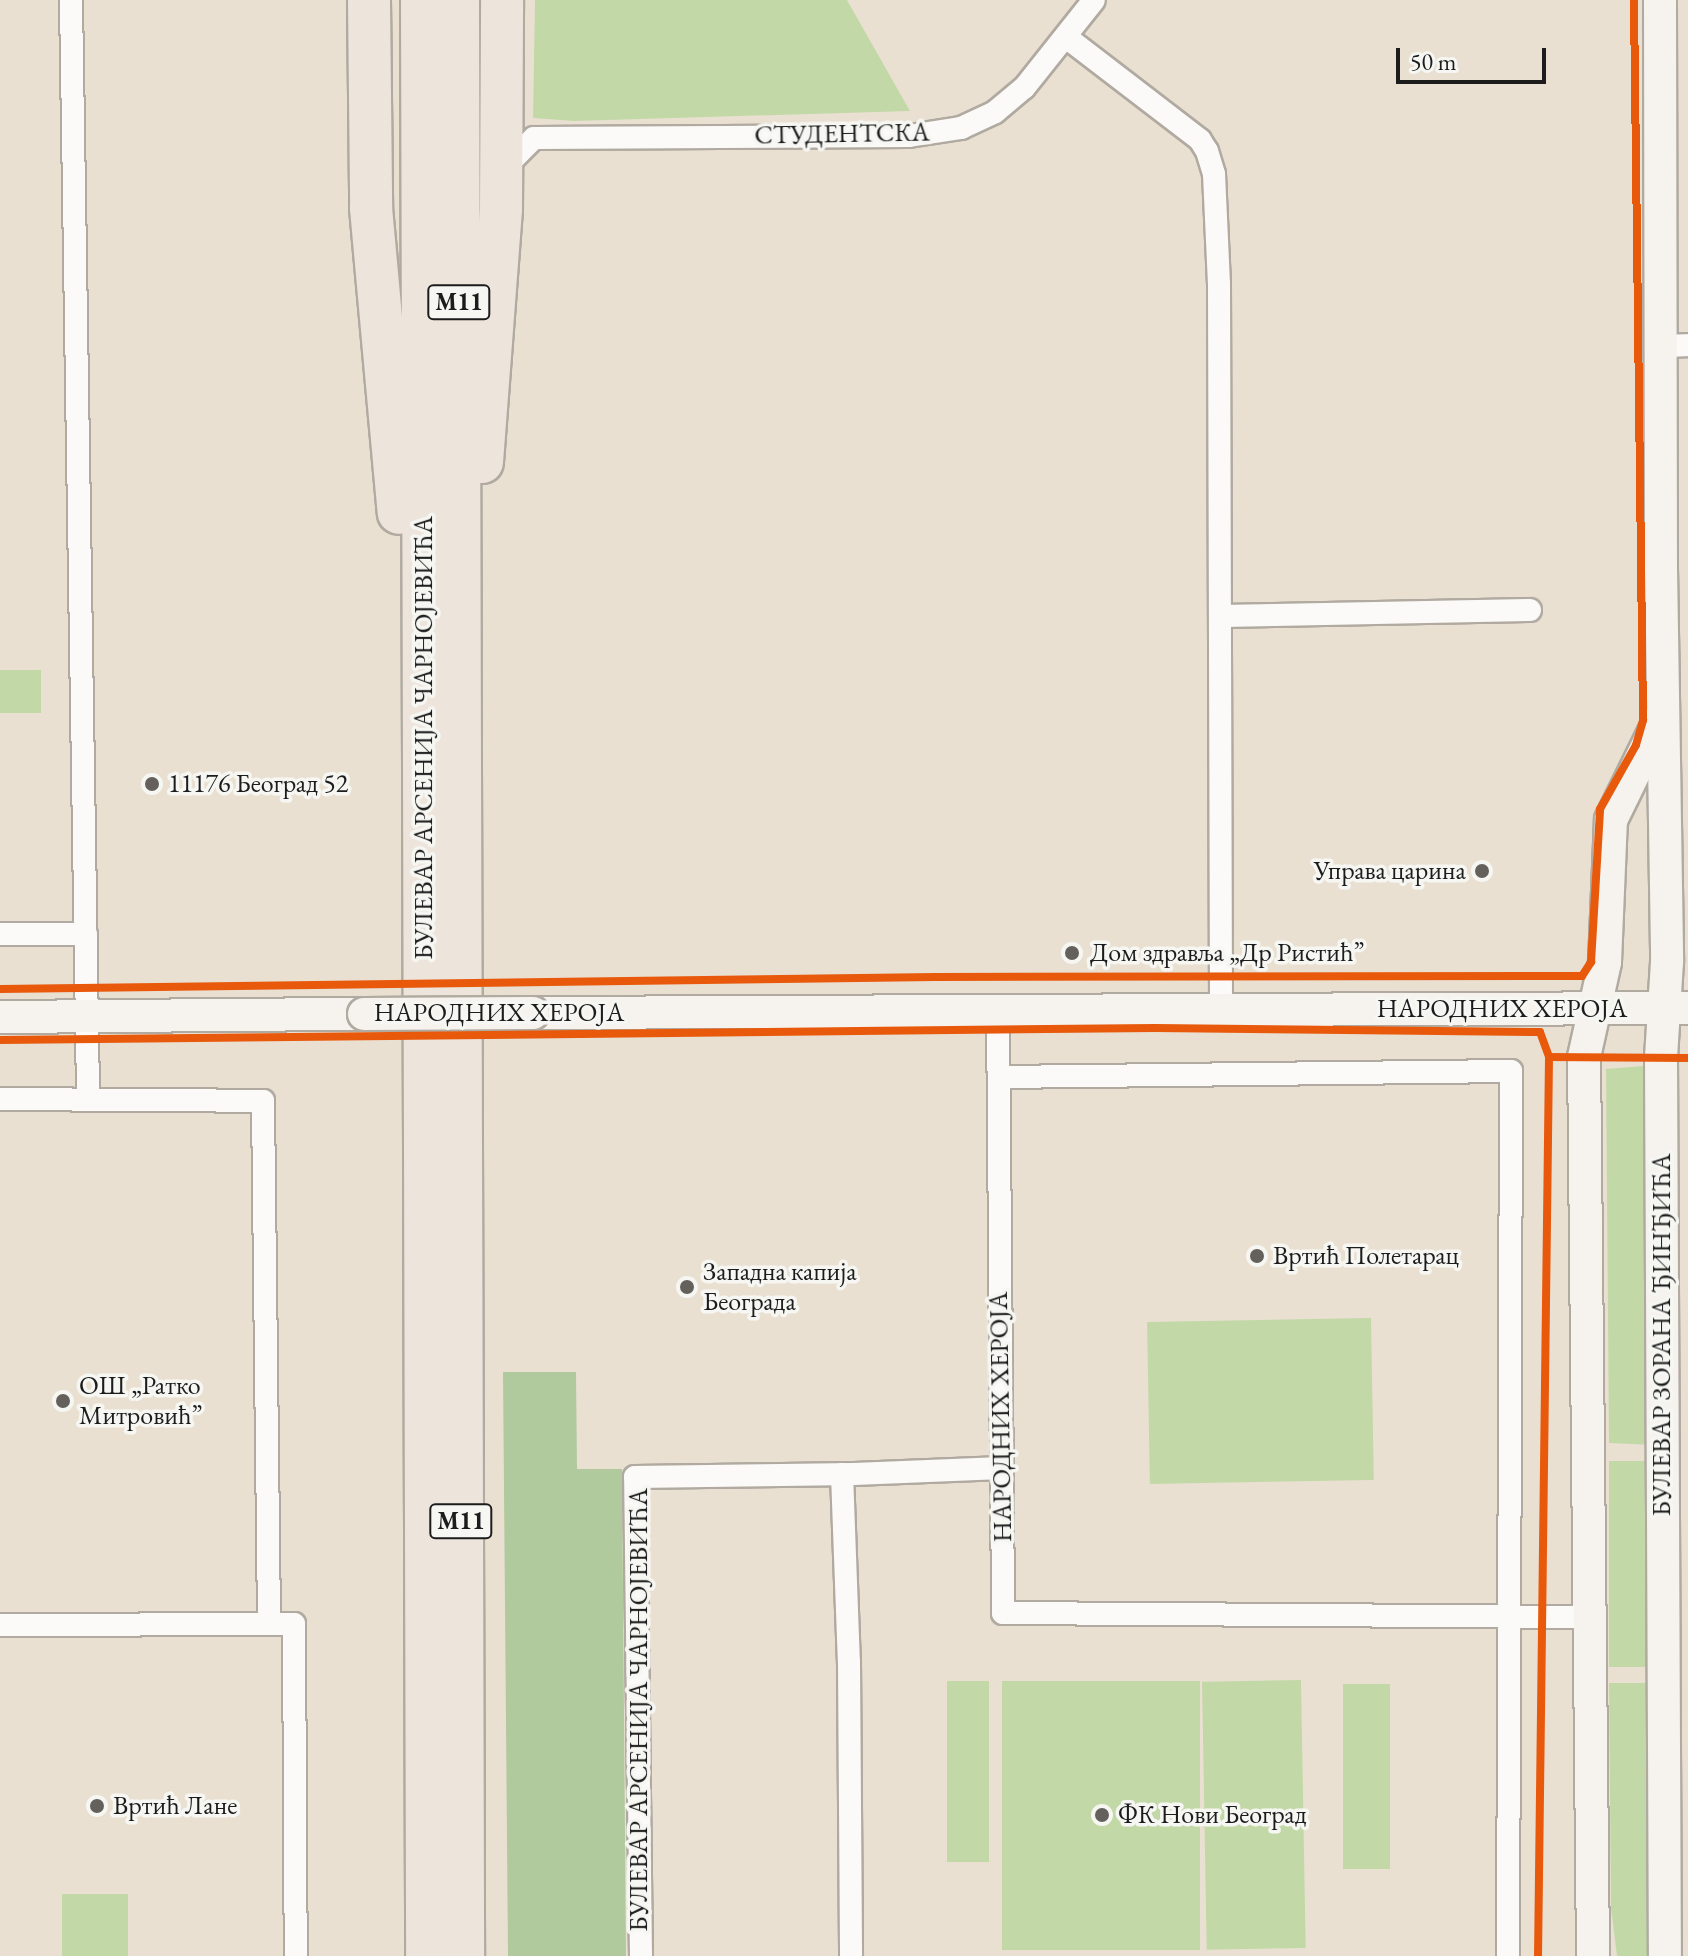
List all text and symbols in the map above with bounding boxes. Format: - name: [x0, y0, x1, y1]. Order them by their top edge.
- scale bar: [1400, 32, 1550, 82]
- text: 50 m: [1410, 46, 1457, 77]
- street label: СТУДЕНТСКА: [754, 117, 930, 151]
- road number: M11: [427, 282, 491, 322]
- street label: БУЛЕВАР АРСЕНИЈА ЧАРНОЈЕВИЋА: [408, 516, 440, 960]
- place label: 11176 Београд 52: [168, 768, 348, 800]
- marker: 11176 Београд 52: [143, 775, 161, 793]
- place label: Управа царина: [1314, 855, 1466, 887]
- marker: Управа царина: [1473, 862, 1491, 880]
- place label: Дом здравља „Др Ристић”: [1090, 937, 1364, 969]
- marker: Дом здравља „Др Ристић”: [1061, 942, 1083, 964]
- street label: НАРОДНИХ ХЕРОЈА: [1377, 993, 1627, 1025]
- street label: НАРОДНИХ ХЕРОЈА: [374, 997, 624, 1029]
- street label: БУЛЕВАР ЗОРАНА ЂИНЂИЋА: [1646, 1154, 1678, 1516]
- place label: Вртић Полетарац: [1273, 1240, 1459, 1272]
- marker: Вртић Полетарац: [1248, 1247, 1266, 1265]
- place label: Западна капија Београда: [703, 1256, 857, 1318]
- marker: Западна капија Београда: [678, 1278, 696, 1296]
- street label: НАРОДНИХ ХЕРОЈА: [983, 1291, 1019, 1543]
- place label: ОШ „Ратко Митровић”: [79, 1370, 202, 1432]
- marker: ОШ „Ратко Митровић”: [54, 1392, 72, 1410]
- street label: БУЛЕВАР АРСЕНИЈА ЧАРНОЈЕВИЋА: [623, 1488, 655, 1932]
- road number: M11: [429, 1501, 493, 1541]
- place label: Вртић Лане: [113, 1790, 237, 1822]
- marker: Вртић Лане: [88, 1797, 106, 1815]
- place label: ФК Нови Београд: [1118, 1799, 1306, 1831]
- marker: ФК Нови Београд: [1093, 1806, 1111, 1824]

